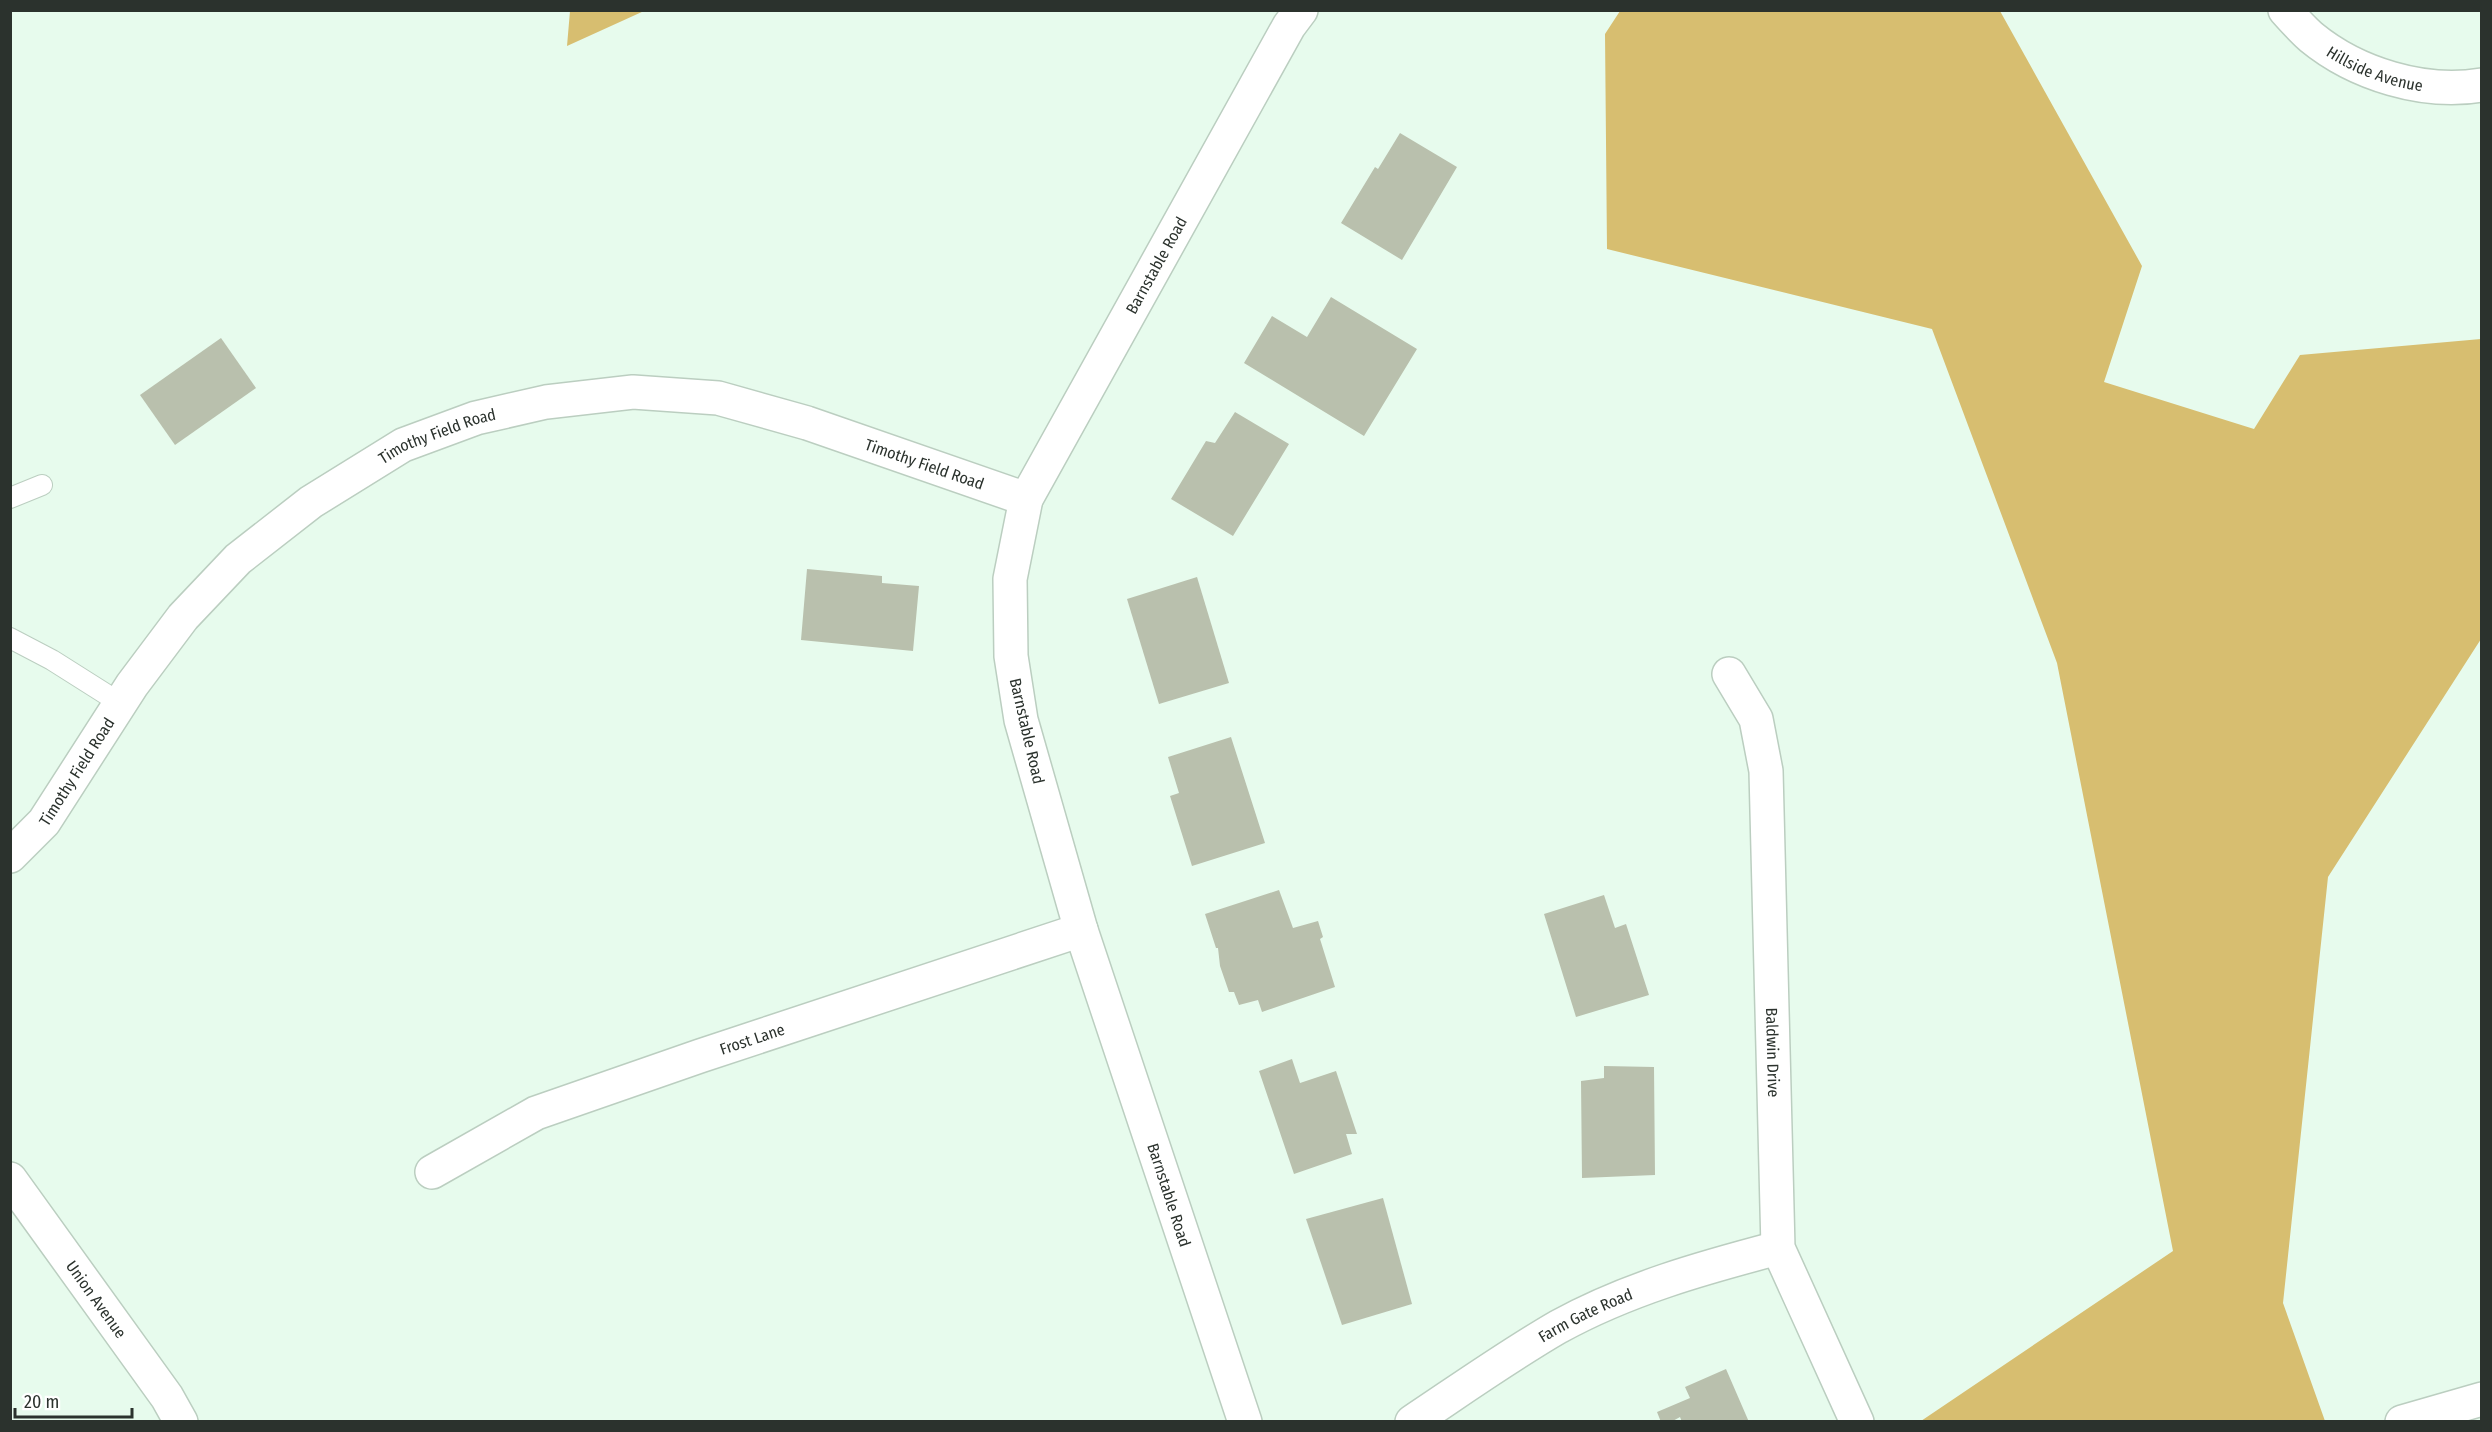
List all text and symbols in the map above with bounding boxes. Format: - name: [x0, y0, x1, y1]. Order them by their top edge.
- street label: Hillside Avenue: [2323, 42, 2424, 95]
- street label: Barnstable Road: [1122, 213, 1191, 317]
- street label: Timothy Field Road: [375, 404, 498, 467]
- street label: Timothy Field Road: [862, 434, 987, 493]
- street label: Barnstable Road: [1006, 676, 1048, 786]
- street label: Timothy Field Road: [35, 714, 118, 829]
- street label: Baldwin Drive: [1762, 1007, 1784, 1098]
- street label: Frost Lane: [717, 1019, 787, 1058]
- street label: Barnstable Road: [1143, 1141, 1195, 1249]
- street label: Union Avenue: [62, 1257, 131, 1342]
- street label: Farm Gate Road: [1535, 1284, 1635, 1346]
- scale bar: [15, 1381, 132, 1419]
- text: 20 m: [24, 1391, 59, 1413]

